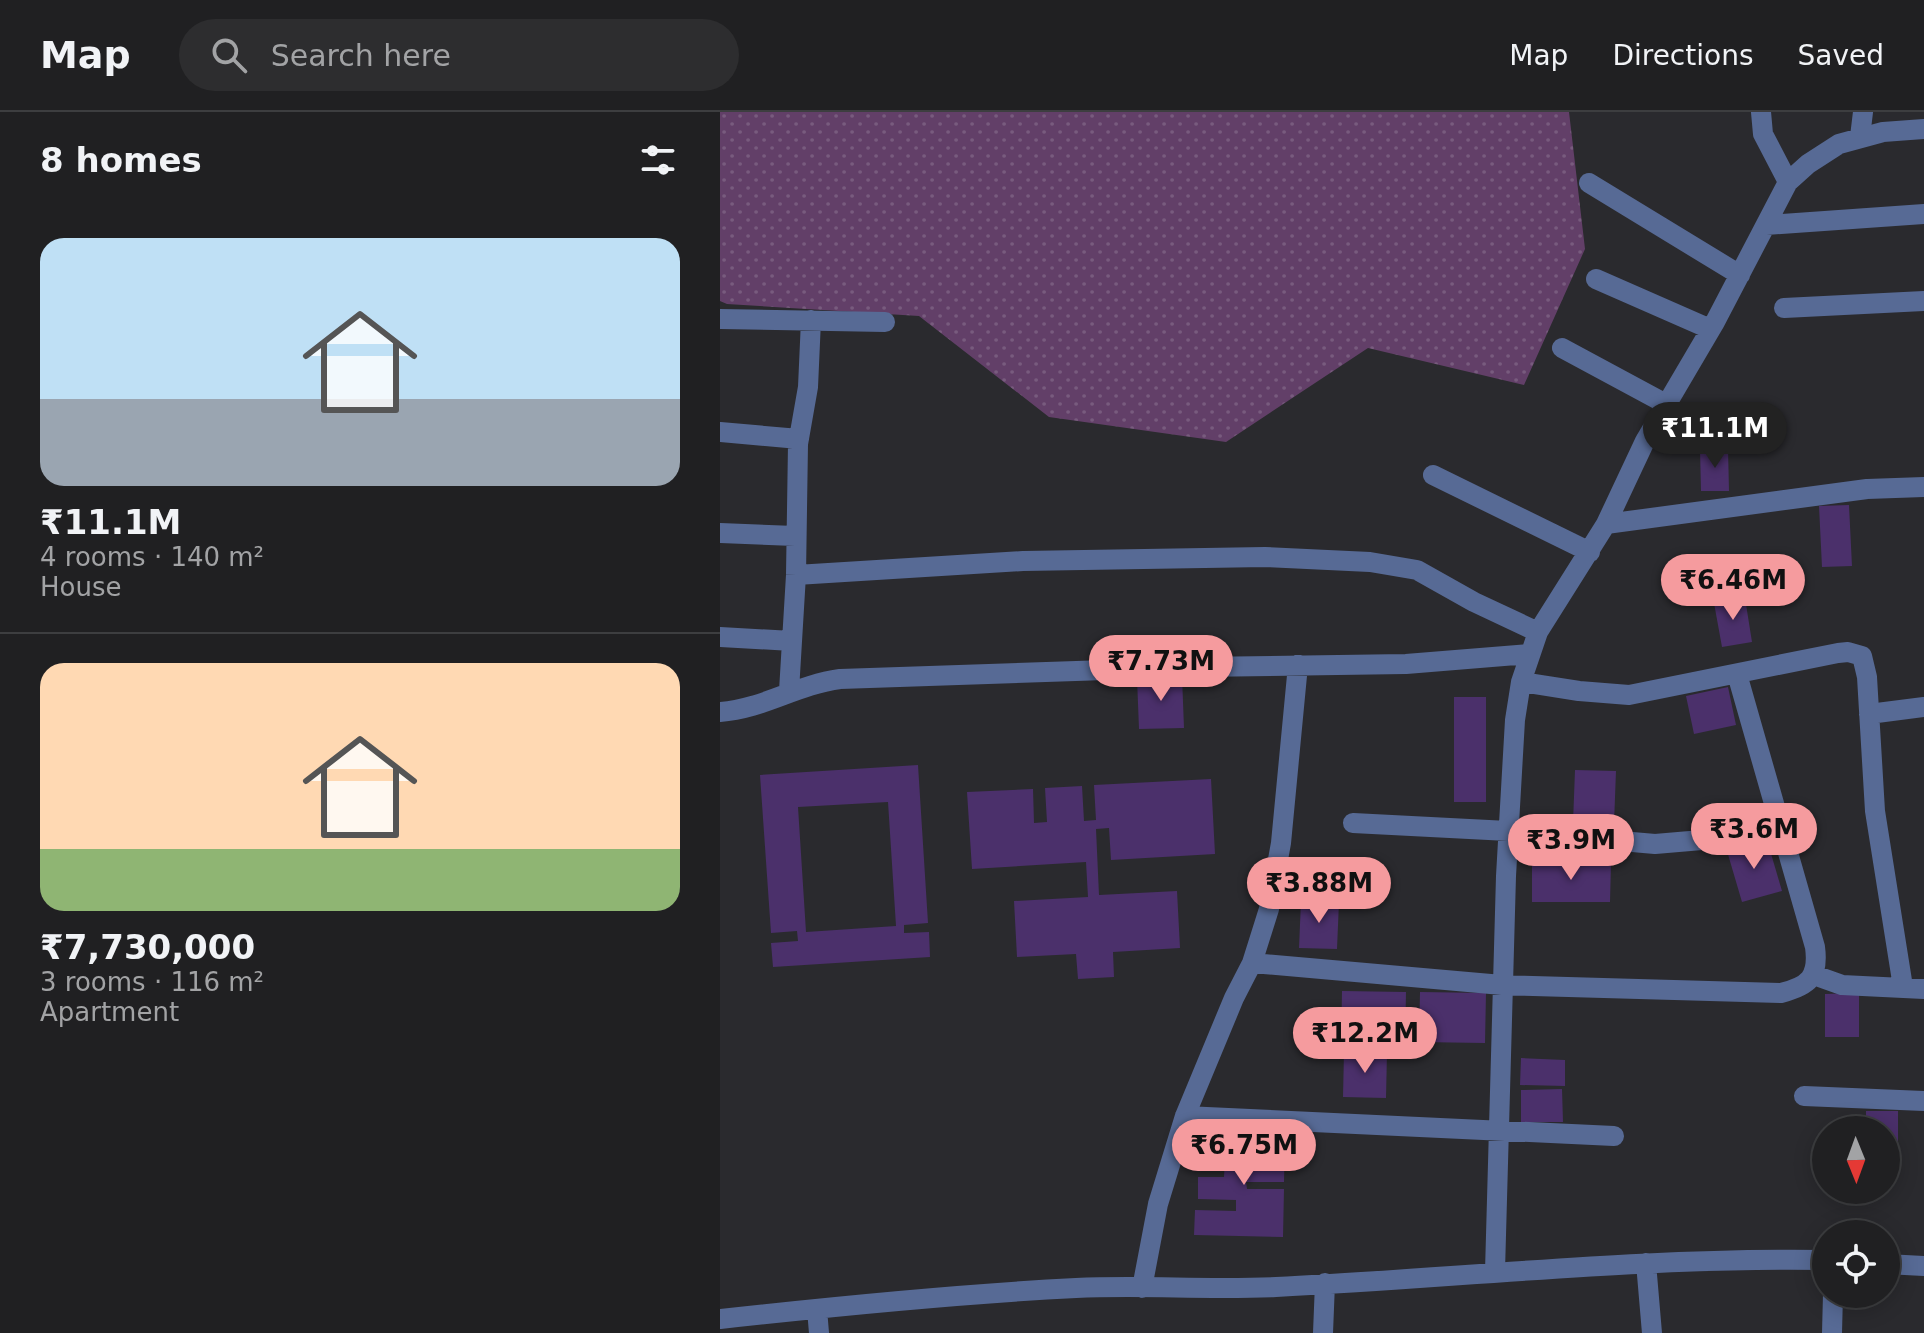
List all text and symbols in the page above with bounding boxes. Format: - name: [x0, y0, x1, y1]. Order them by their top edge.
- search box: [179, 19, 739, 91]
- text: Map: [40, 33, 131, 77]
- icon: search: [207, 33, 251, 77]
- text: Search here: [271, 38, 451, 73]
- text: Map: [1509, 39, 1568, 72]
- text: Directions: [1612, 39, 1753, 72]
- text: Saved: [1797, 39, 1884, 72]
- icon: filters: [636, 138, 680, 182]
- text: 8 homes: [40, 140, 202, 180]
- icon: home: [288, 290, 432, 434]
- pin: ₹11.1M: [1650, 402, 1780, 470]
- text: ₹11.1M: [1661, 413, 1769, 443]
- text: ₹11.1M: [40, 502, 181, 542]
- text: 4 rooms · 140 m²: [40, 542, 264, 572]
- pin: ₹6.46M: [1668, 554, 1798, 622]
- text: ₹6.46M: [1679, 565, 1787, 595]
- text: House: [40, 572, 121, 602]
- pin: ₹7.73M: [1096, 635, 1226, 703]
- text: ₹7.73M: [1107, 646, 1215, 676]
- icon: home: [288, 715, 432, 859]
- pin: ₹3.6M: [1698, 803, 1810, 871]
- pin: ₹3.9M: [1515, 814, 1627, 882]
- text: ₹3.6M: [1709, 814, 1799, 844]
- text: ₹3.9M: [1526, 825, 1616, 855]
- pin: ₹3.88M: [1254, 857, 1384, 925]
- text: ₹3.88M: [1265, 868, 1373, 898]
- text: ₹7,730,000: [40, 927, 255, 967]
- text: 3 rooms · 116 m²: [40, 967, 264, 997]
- text: Apartment: [40, 997, 179, 1027]
- pin: ₹12.2M: [1300, 1007, 1430, 1075]
- text: ₹12.2M: [1311, 1018, 1419, 1048]
- north arrow: [1812, 1116, 1900, 1204]
- map controls: [1812, 1116, 1900, 1308]
- pin: ₹6.75M: [1179, 1119, 1309, 1187]
- text: ₹6.75M: [1190, 1130, 1298, 1160]
- button: locate: [1812, 1220, 1900, 1308]

